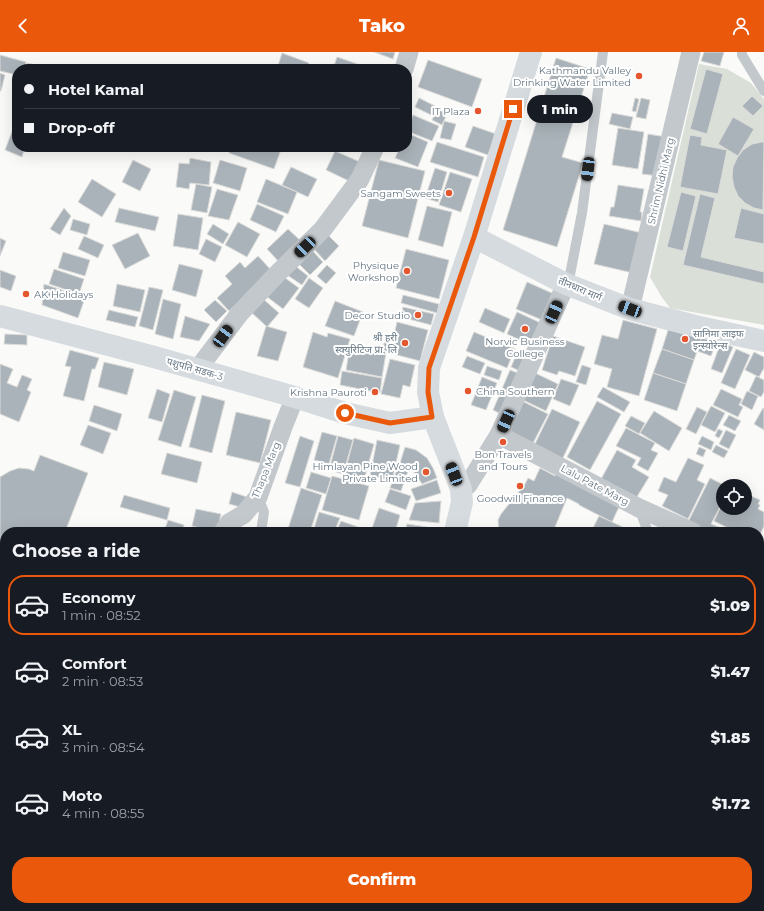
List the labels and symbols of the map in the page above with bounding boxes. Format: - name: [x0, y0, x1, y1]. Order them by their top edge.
- place label: Kathmandu Valley Drinking Water Limited: [513, 64, 632, 89]
- marker: Kathmandu Valley Drinking Water Limited: [634, 71, 644, 81]
- callout: 1 min: [527, 95, 593, 123]
- route end: [504, 100, 522, 118]
- place label: IT Plaza: [432, 105, 470, 118]
- marker: IT Plaza: [473, 106, 483, 116]
- street label: Shrim Nidhi Marg: [645, 136, 677, 226]
- car: [581, 156, 595, 182]
- place label: Sangam Sweets: [361, 187, 441, 200]
- marker: Sangam Sweets: [444, 188, 454, 198]
- car: [292, 234, 318, 260]
- place label: Physique Workshop: [348, 259, 399, 284]
- marker: Physique Workshop: [402, 266, 412, 276]
- street label: तीनधारा मार्ग: [556, 274, 605, 304]
- place label: AK Holidays: [34, 288, 94, 301]
- marker: AK Holidays: [21, 289, 31, 299]
- car: [544, 299, 564, 325]
- car: [617, 299, 643, 319]
- place label: Decor Studio: [345, 309, 410, 322]
- marker: Decor Studio: [413, 310, 423, 320]
- car: [211, 323, 235, 349]
- marker: Norvic Business College: [520, 324, 530, 334]
- place label: सानिमा लाइफ इन्स्योरेन्स: [693, 327, 744, 352]
- place label: श्री हरी स्क्युरिटिज प्रा. लि: [335, 331, 397, 356]
- marker: सानिमा लाइफ इन्स्योरेन्स: [680, 334, 690, 344]
- place label: Norvic Business College: [485, 335, 565, 360]
- marker: श्री हरी स्क्युरिटिज प्रा. लि: [400, 338, 410, 348]
- street label: पशुपति सडक-3: [165, 355, 225, 383]
- place label: China Southern: [476, 385, 555, 398]
- place label: Krishna Pauroti: [290, 386, 367, 399]
- marker: China Southern: [463, 386, 473, 396]
- marker: Krishna Pauroti: [370, 387, 380, 397]
- route start: [336, 404, 354, 422]
- car: [496, 408, 516, 434]
- marker: Bon Travels and Tours: [498, 437, 508, 447]
- street label: Thapa Marg: [249, 440, 283, 500]
- place label: Bon Travels and Tours: [474, 448, 532, 473]
- place label: Himlayan Pine Wood Private Limited: [312, 460, 418, 485]
- car: [444, 461, 464, 487]
- street label: Lalu Pate Marg: [559, 462, 631, 508]
- marker: Himlayan Pine Wood Private Limited: [421, 467, 431, 477]
- marker: Goodwill Finance: [515, 481, 525, 491]
- place label: Goodwill Finance: [477, 492, 563, 505]

